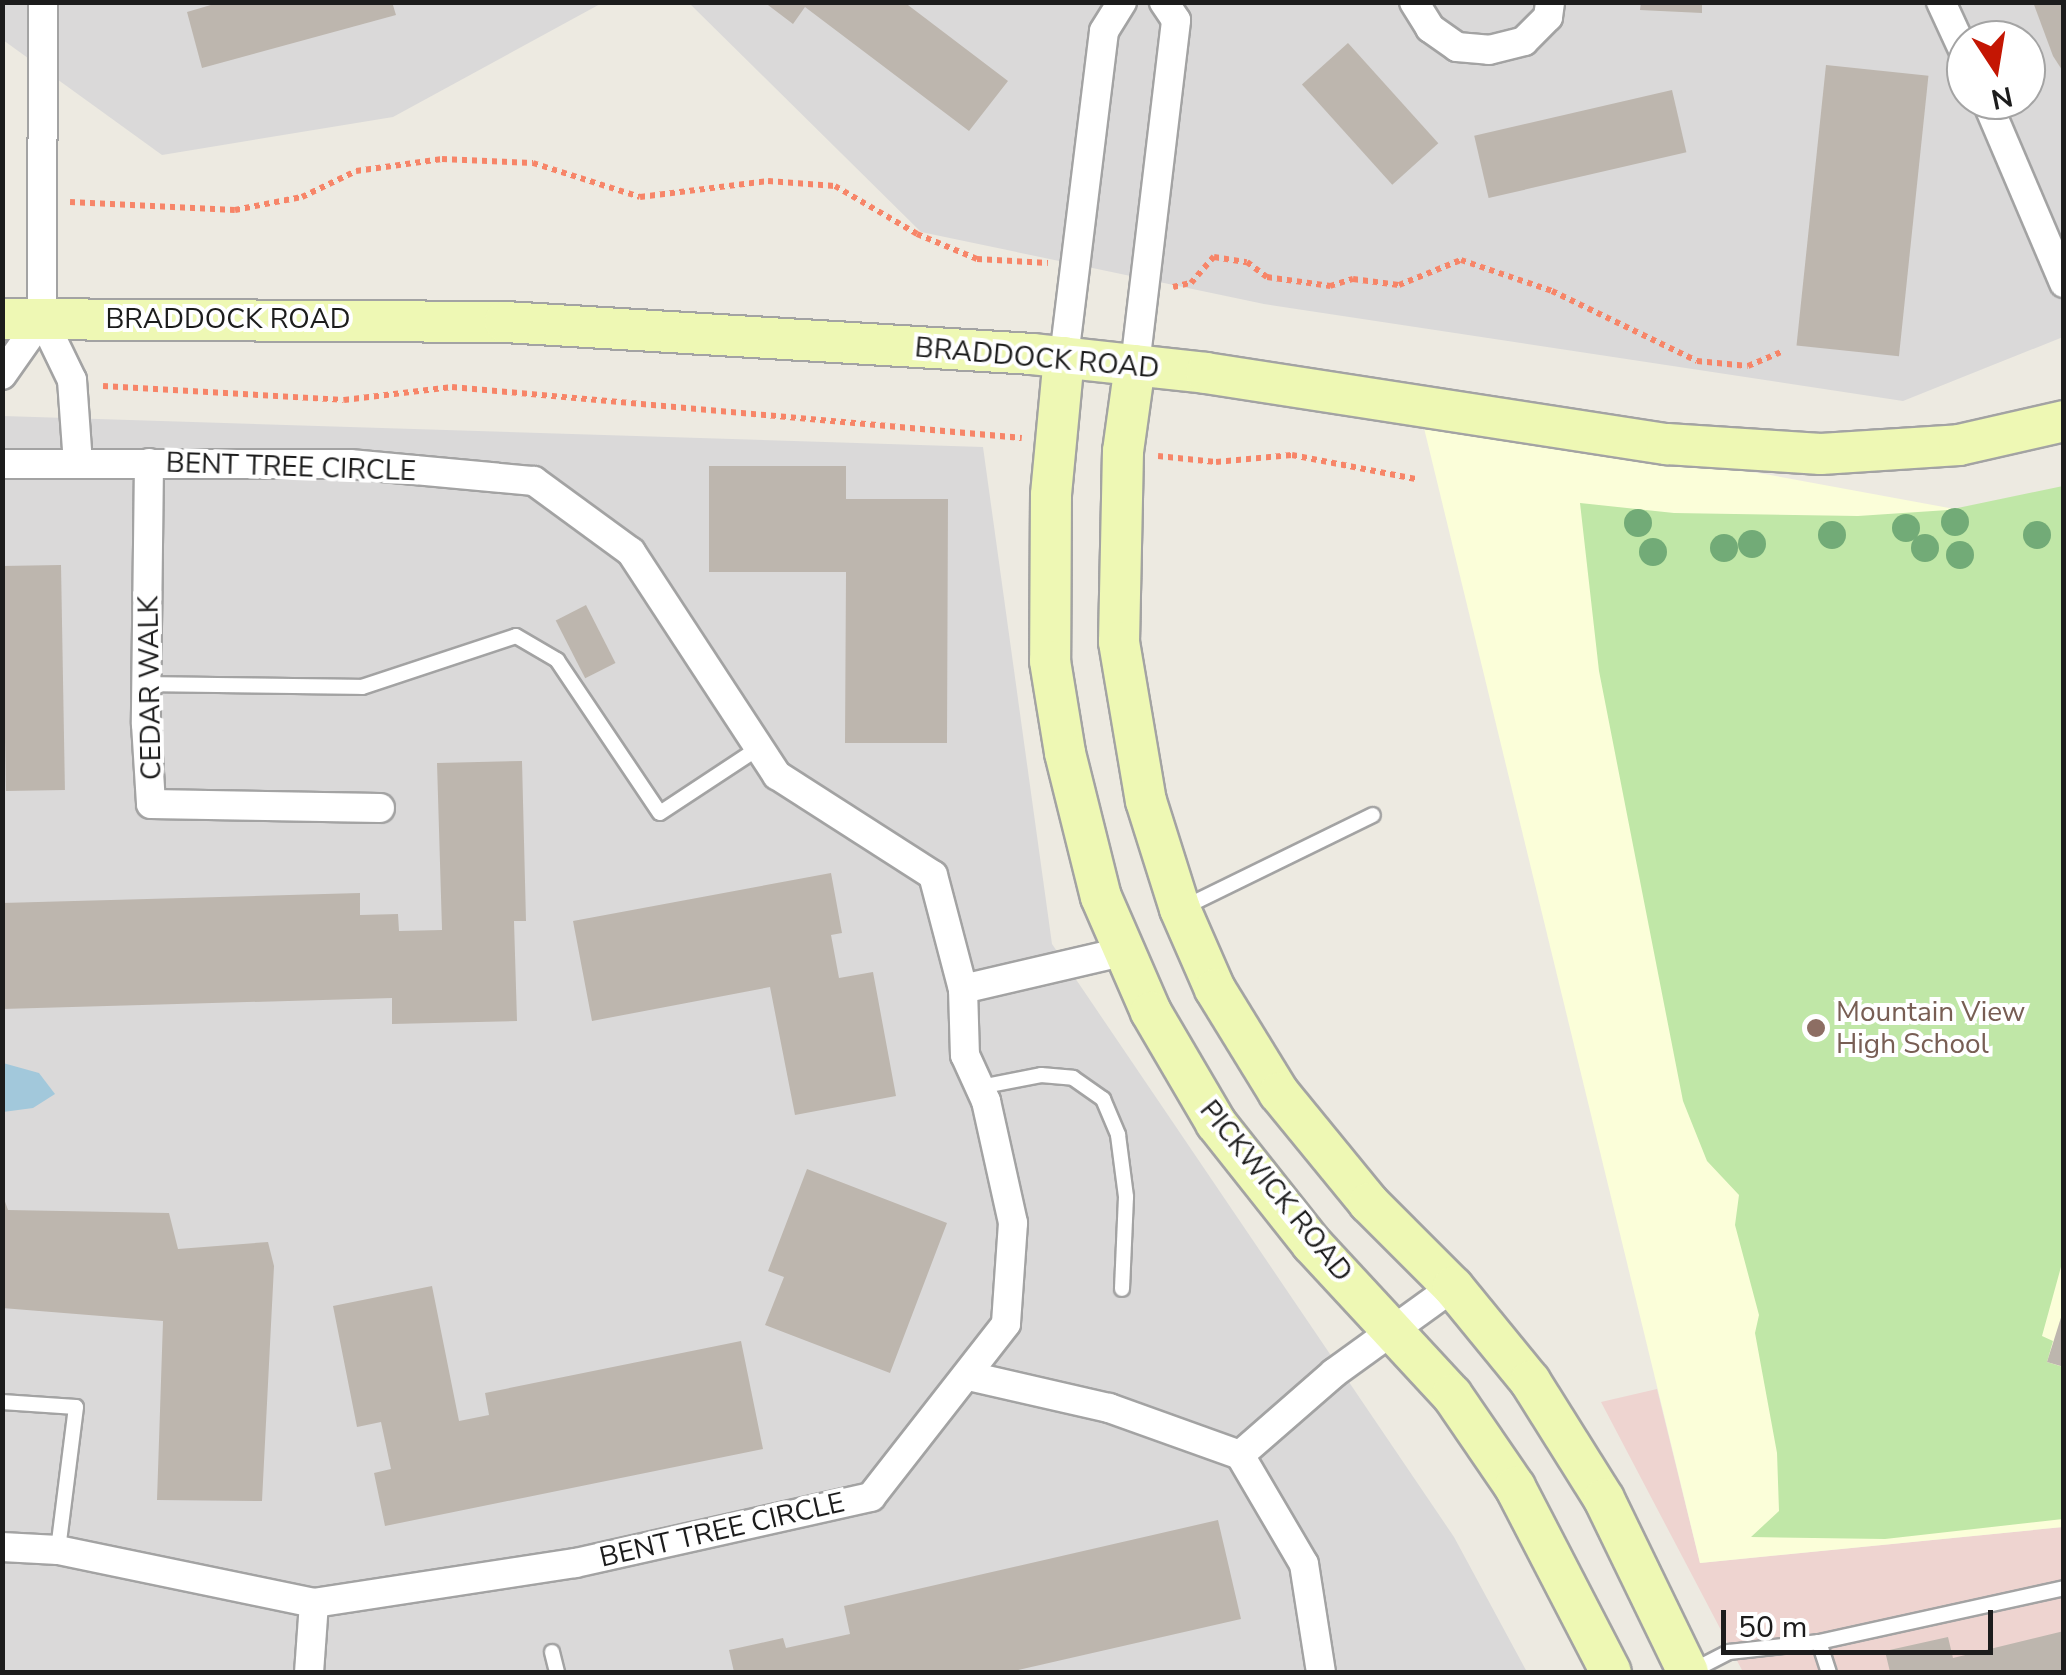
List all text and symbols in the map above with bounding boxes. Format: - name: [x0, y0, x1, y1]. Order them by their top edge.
- north arrow: [1946, 20, 2046, 120]
- text: N: [1988, 77, 2016, 118]
- street label: BRADDOCK ROAD: [105, 302, 351, 336]
- street label: BRADDOCK ROAD: [913, 331, 1161, 385]
- street label: BENT TREE CIRCLE: [165, 446, 417, 488]
- street label: CEDAR WALK: [132, 596, 168, 780]
- place label: Mountain View High School: [1836, 995, 2025, 1061]
- marker: Mountain View High School: [1805, 1017, 1827, 1039]
- street label: PICKWICK ROAD: [1193, 1094, 1359, 1288]
- street label: BENT TREE CIRCLE: [596, 1485, 848, 1575]
- scale bar: [1726, 1590, 1998, 1652]
- text: 50 m: [1738, 1607, 1807, 1648]

